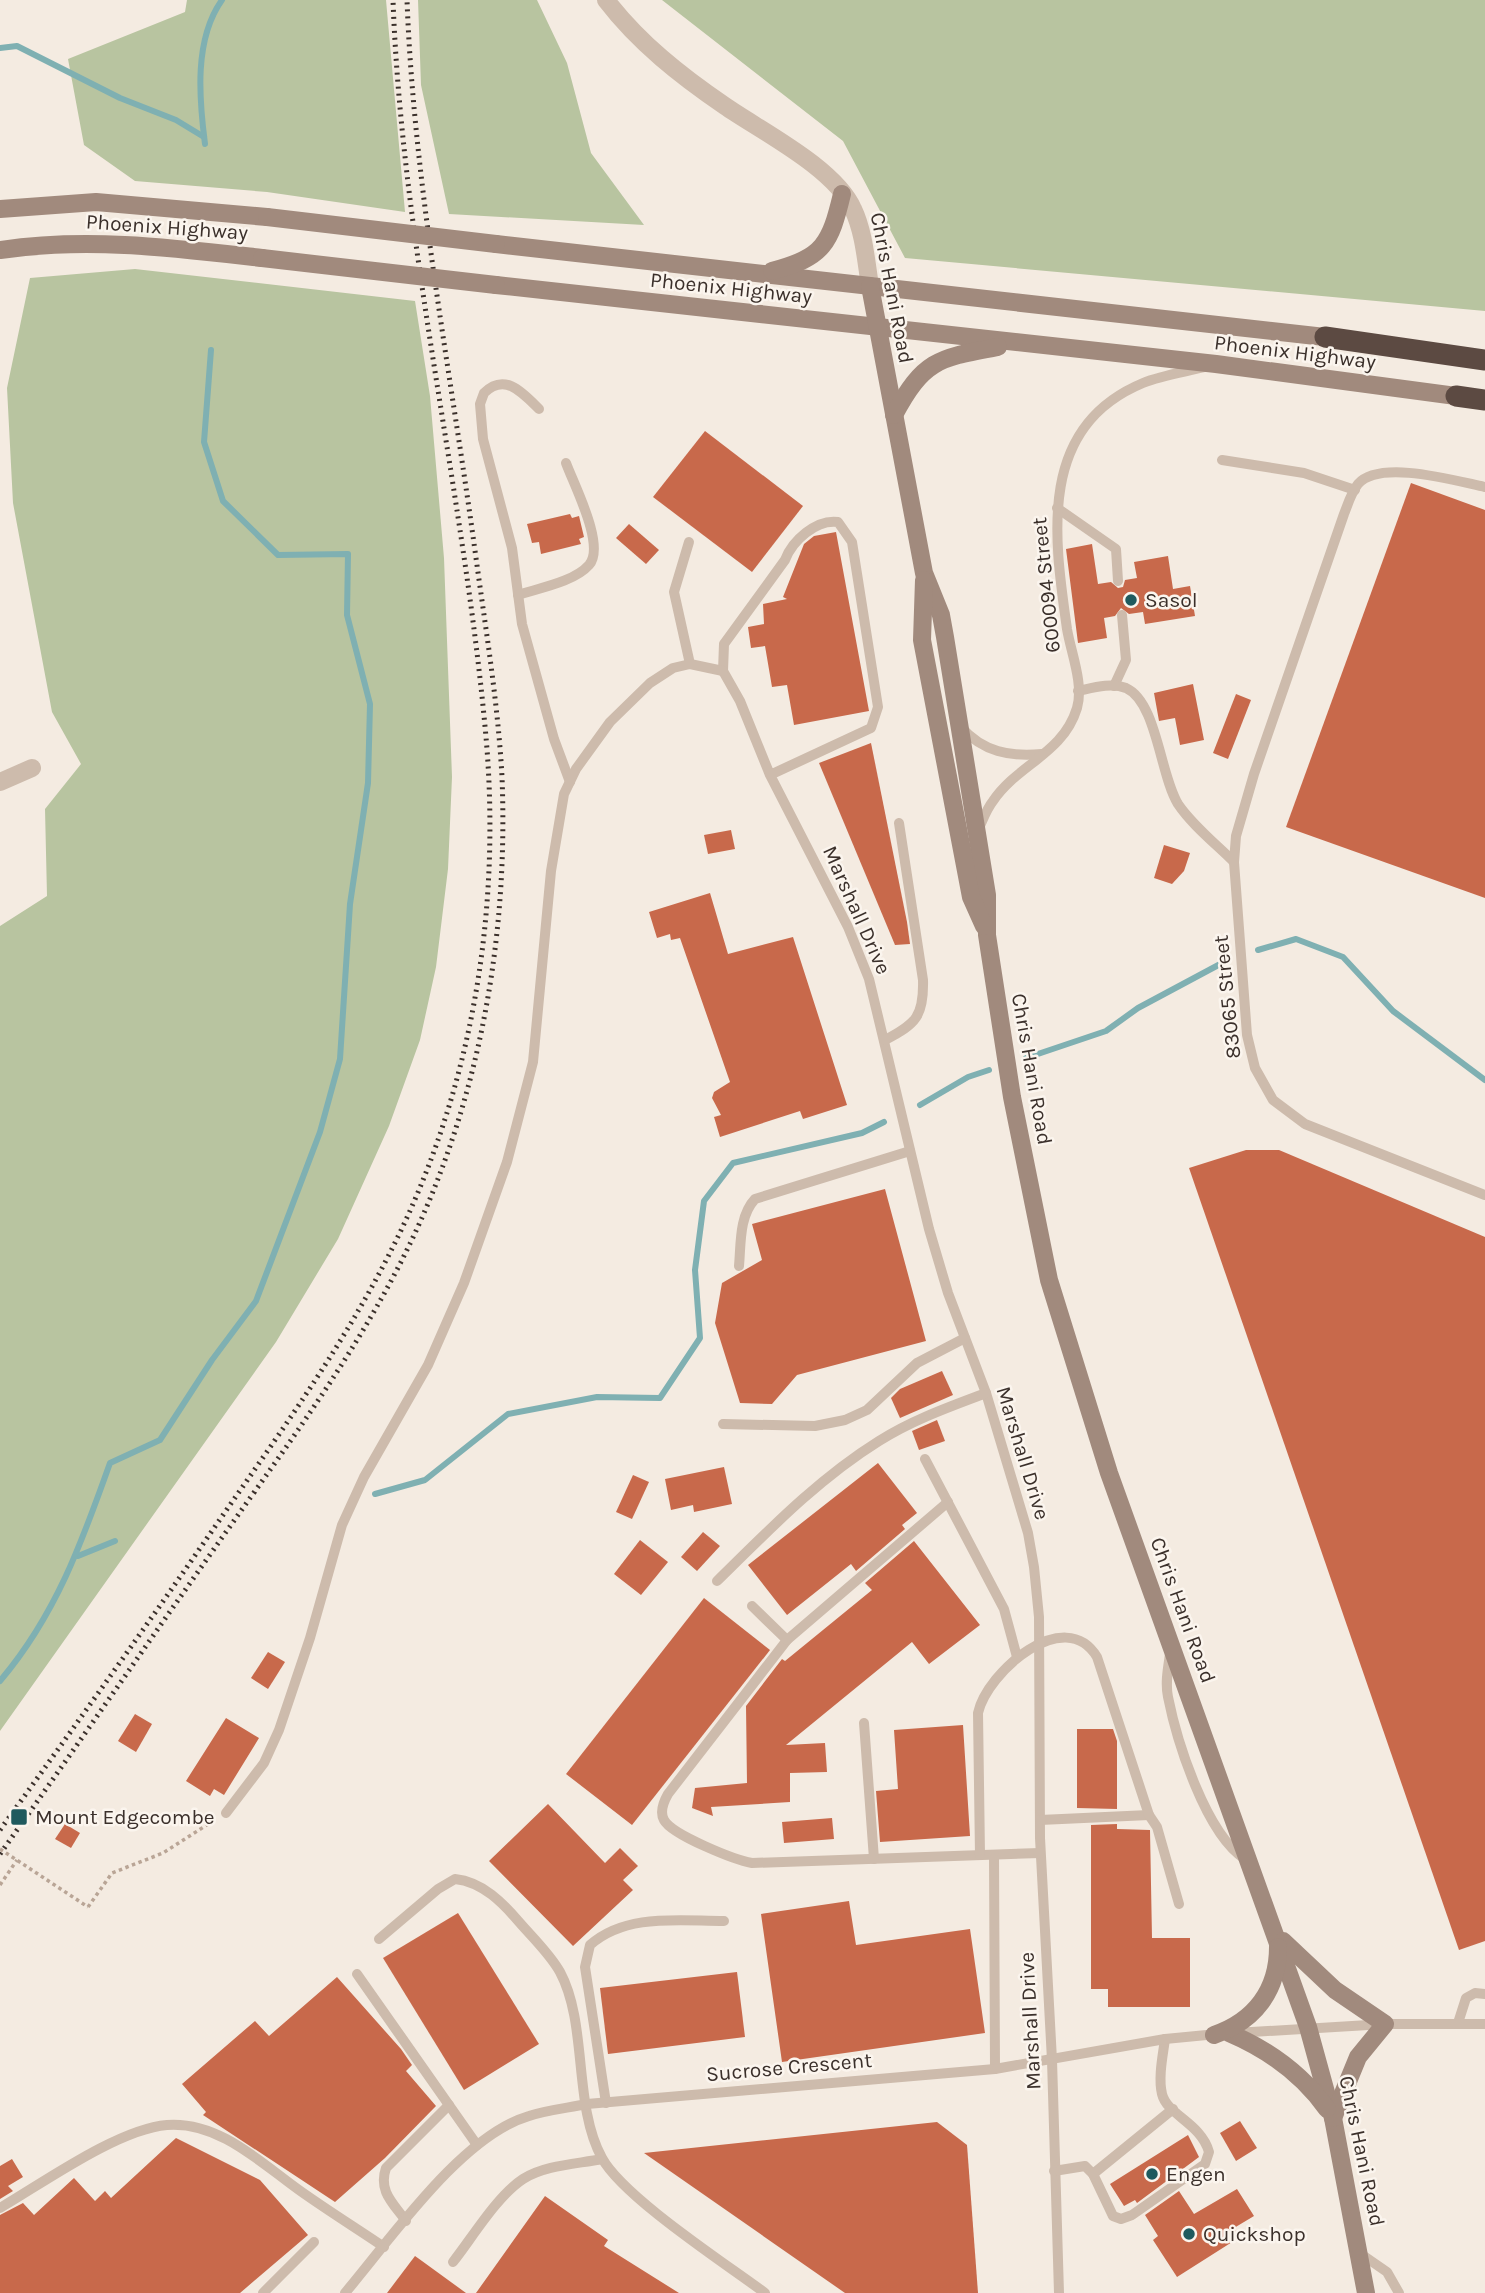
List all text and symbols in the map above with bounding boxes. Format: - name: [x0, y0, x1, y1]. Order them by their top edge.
- street label: Phoenix Highway: [85, 209, 249, 245]
- street label: Chris Hani Road: [866, 210, 918, 366]
- street label: Phoenix Highway: [649, 268, 813, 308]
- street label: Phoenix Highway: [1213, 330, 1377, 374]
- street label: 600094 Street: [1027, 516, 1065, 654]
- place label: Sasol: [1145, 588, 1198, 612]
- marker: Sasol: [1123, 592, 1139, 608]
- street label: Marshall Drive: [818, 842, 896, 978]
- street label: 83065 Street: [1209, 934, 1245, 1060]
- street label: Chris Hani Road: [1007, 991, 1057, 1147]
- street label: Marshall Drive: [991, 1383, 1055, 1523]
- street label: Chris Hani Road: [1146, 1534, 1220, 1686]
- place label: Mount Edgecombe: [35, 1805, 215, 1829]
- marker: Mount Edgecombe: [9, 1807, 29, 1827]
- street label: Marshall Drive: [1014, 1951, 1046, 2091]
- street label: Sucrose Crescent: [705, 2048, 873, 2086]
- street label: Chris Hani Road: [1334, 2074, 1390, 2228]
- place label: Engen: [1166, 2162, 1226, 2186]
- marker: Engen: [1144, 2166, 1160, 2182]
- place label: Quickshop: [1203, 2222, 1306, 2246]
- marker: Quickshop: [1181, 2226, 1197, 2242]

